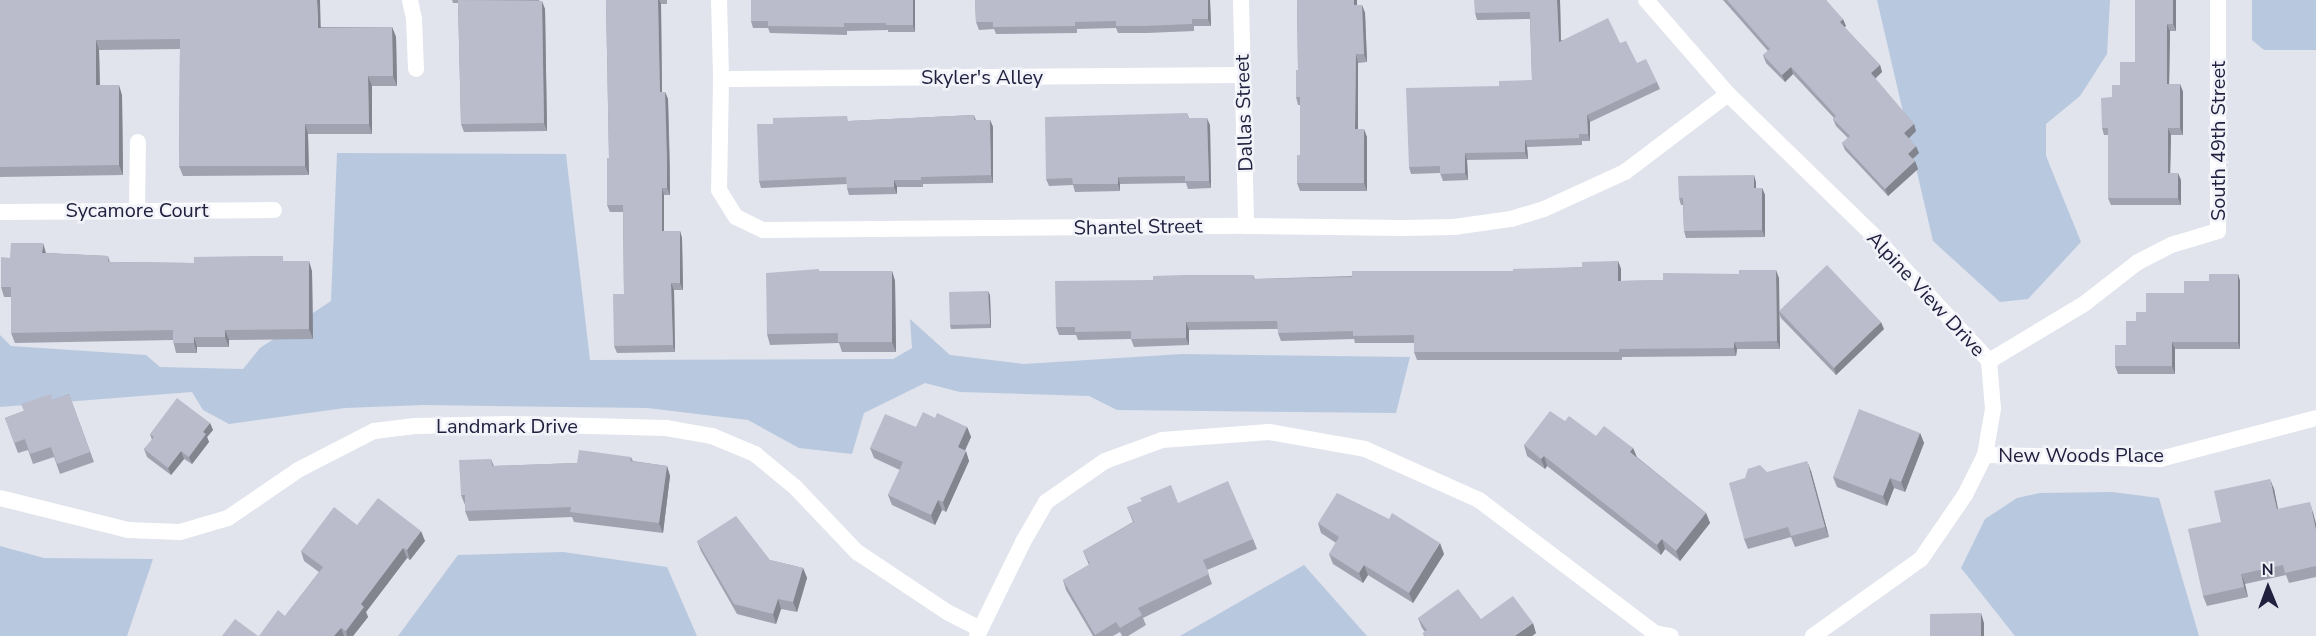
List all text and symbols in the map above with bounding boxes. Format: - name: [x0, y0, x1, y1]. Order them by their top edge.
- street label: Dallas Street: [1230, 54, 1258, 172]
- street label: South 49th Street: [2206, 61, 2230, 221]
- street label: Skyler's Alley: [921, 65, 1043, 89]
- street label: Sycamore Court: [66, 198, 208, 222]
- street label: Shantel Street: [1073, 214, 1203, 240]
- street label: Alpine View Drive: [1862, 226, 1990, 362]
- street label: Landmark Drive: [436, 414, 578, 438]
- street label: New Woods Place: [1998, 443, 2164, 467]
- north arrow: [2238, 558, 2298, 618]
- text: N: [2262, 559, 2274, 581]

